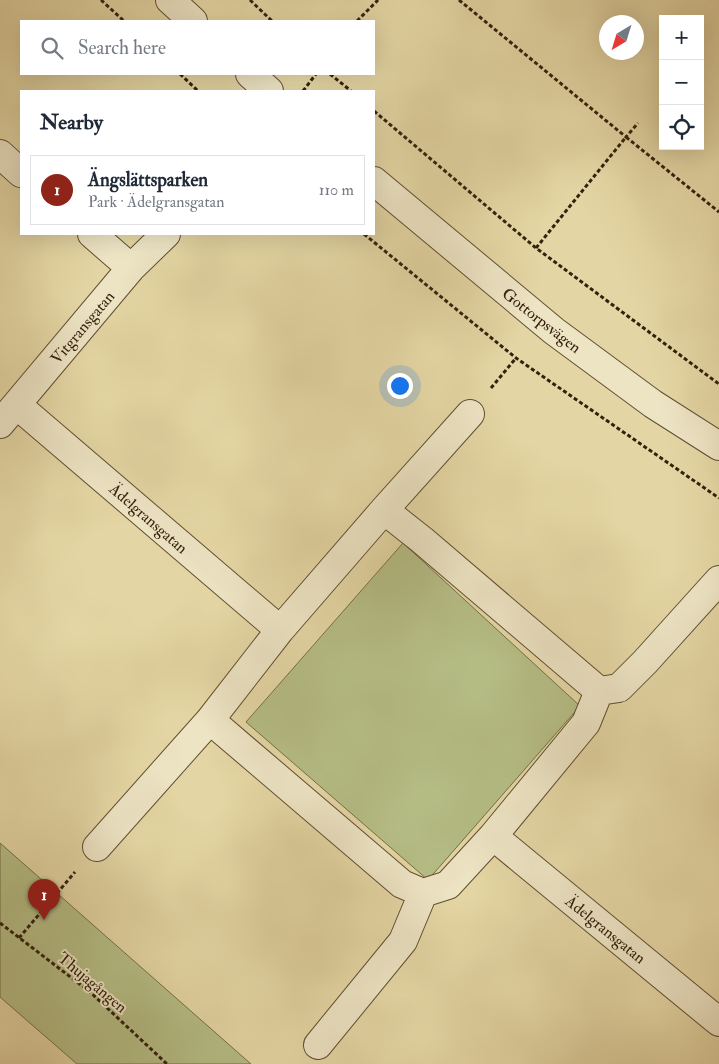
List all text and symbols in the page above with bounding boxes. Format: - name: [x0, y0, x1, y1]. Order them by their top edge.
- north arrow: [599, 15, 644, 60]
- map controls: [659, 15, 704, 150]
- button: +: [659, 15, 704, 60]
- search box: [20, 20, 375, 75]
- icon: search: [38, 34, 66, 62]
- text: Search here: [78, 36, 166, 60]
- button: −: [659, 60, 704, 105]
- button: locate: [659, 105, 704, 150]
- text: Nearby: [40, 109, 103, 136]
- text: Ängslättsparken: [88, 168, 208, 192]
- text: 1: [54, 180, 60, 200]
- text: 110 m: [319, 180, 354, 200]
- text: Park · Ädelgransgatan: [88, 192, 224, 212]
- street label: Gottorpsvägen: [497, 284, 585, 359]
- street label: Vitgransgatan: [46, 287, 119, 368]
- your location: [387, 373, 413, 399]
- street label: Ädelgransgatan: [104, 479, 192, 558]
- pin: 1: [28, 879, 60, 920]
- street label: Ädelgransgatan: [560, 891, 650, 968]
- street label: Thujagången: [54, 948, 131, 1018]

